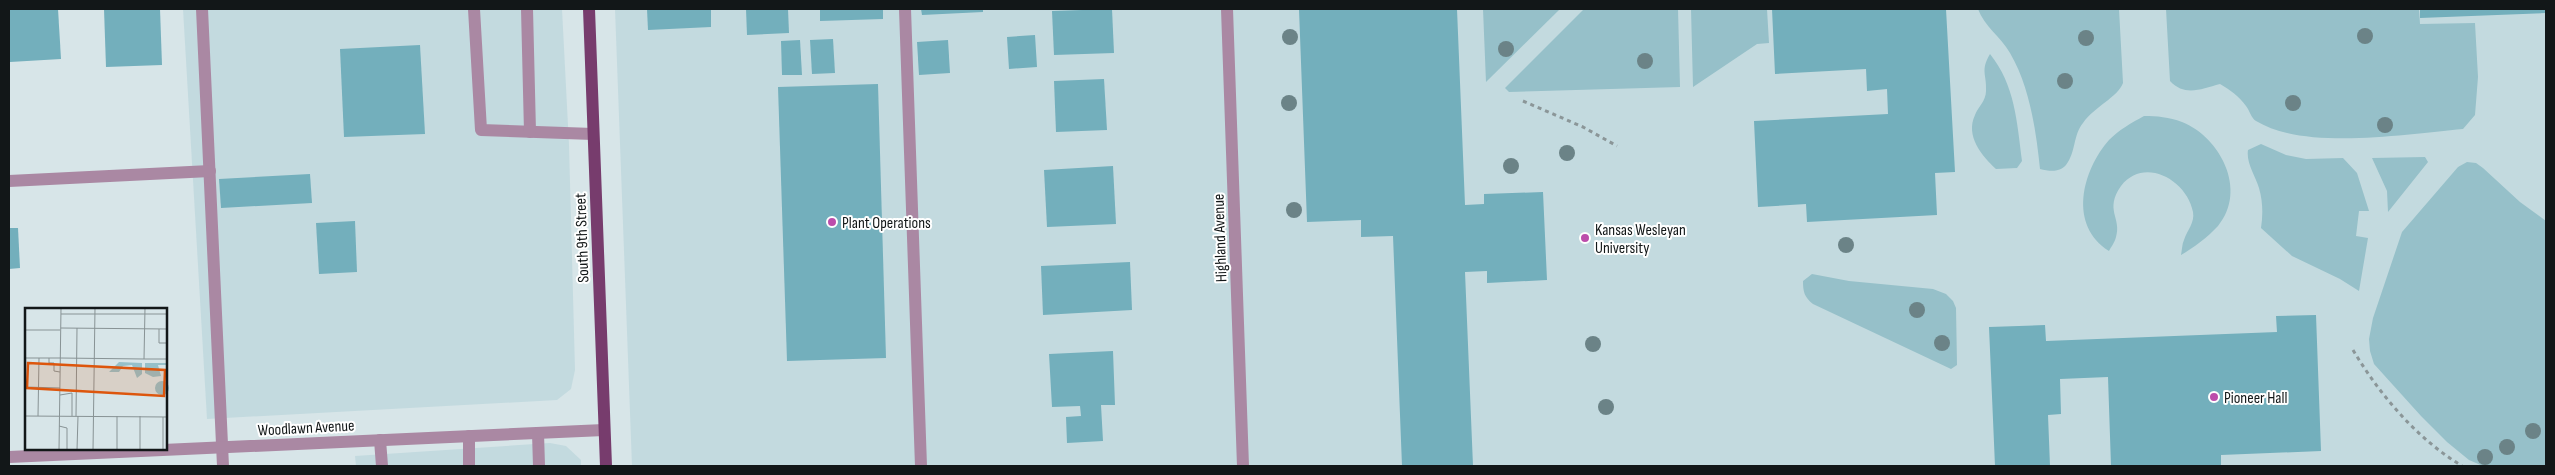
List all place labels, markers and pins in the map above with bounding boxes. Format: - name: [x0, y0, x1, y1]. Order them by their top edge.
- place label: Plant Operations: [842, 214, 931, 233]
- marker: Plant Operations: [826, 216, 838, 228]
- place label: Kansas Wesleyan University: [1595, 221, 1686, 258]
- marker: Kansas Wesleyan University: [1579, 232, 1591, 244]
- place label: Pioneer Hall: [2224, 389, 2287, 408]
- marker: Pioneer Hall: [2208, 391, 2220, 403]

